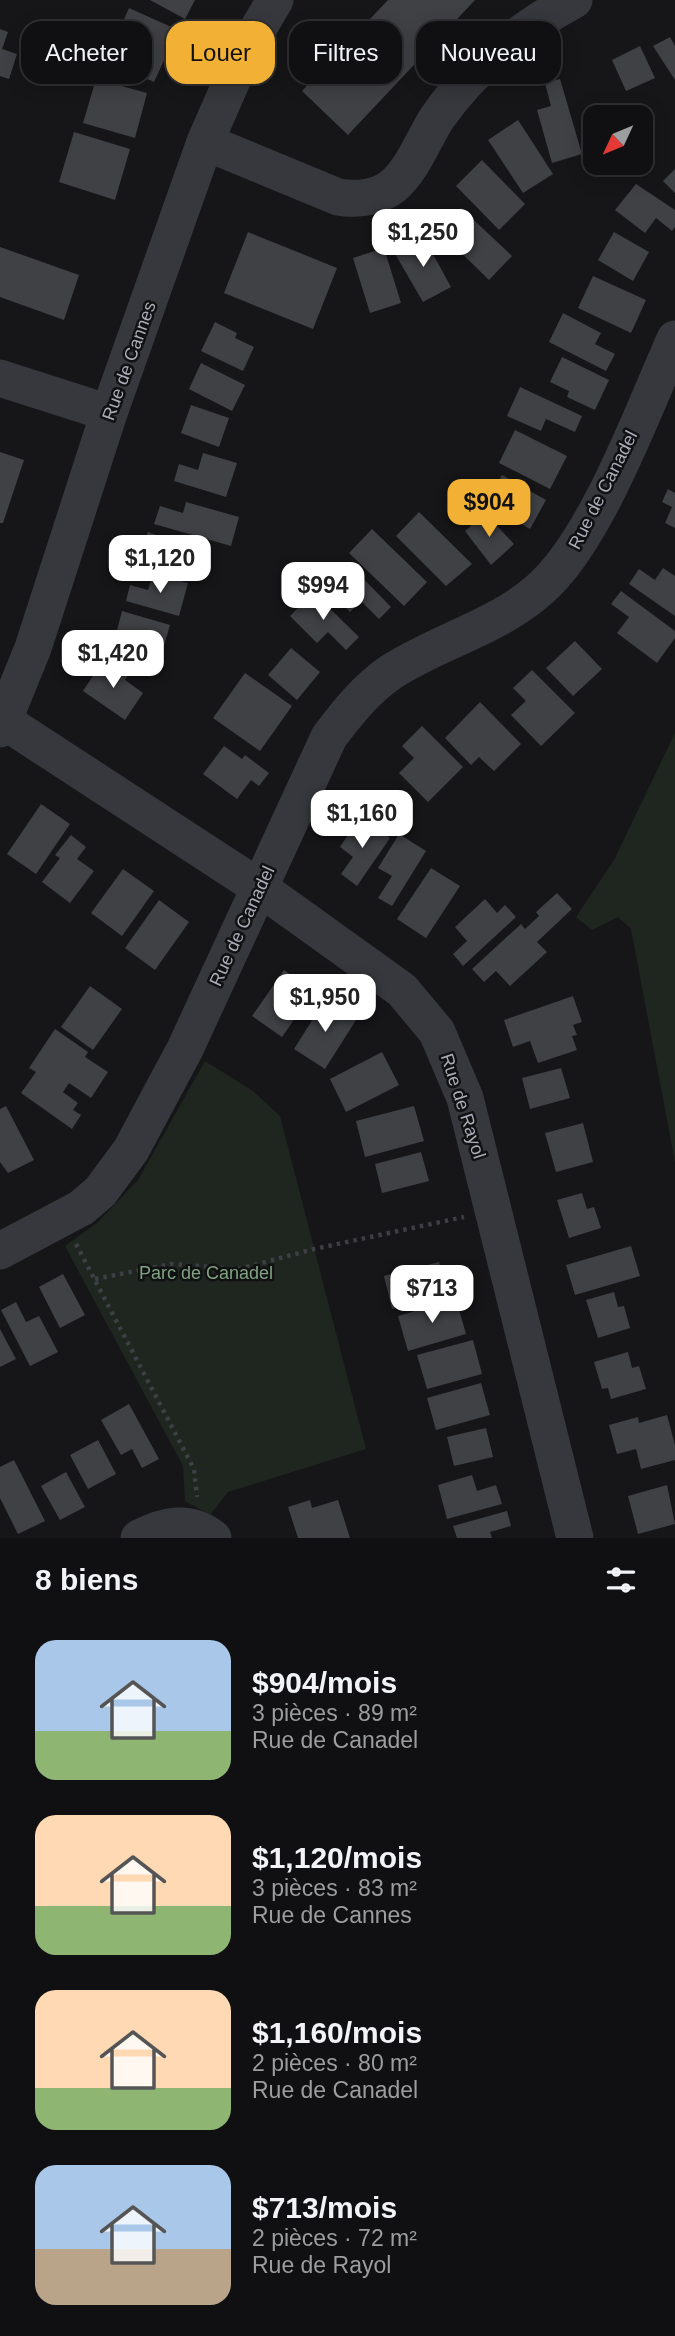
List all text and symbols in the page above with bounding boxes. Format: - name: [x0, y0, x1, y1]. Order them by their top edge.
- chip: Acheter: [21, 21, 152, 84]
- chip: Louer: [166, 21, 275, 84]
- chip: Filtres: [289, 21, 402, 84]
- chip: Nouveau: [416, 21, 561, 84]
- north arrow: [583, 105, 653, 175]
- map controls: [583, 105, 653, 175]
- pin: $1,250: [366, 210, 480, 269]
- text: $1,250: [388, 219, 458, 245]
- street label: Rue de Cannes: [98, 299, 160, 423]
- street label: Rue de Canadel: [565, 427, 641, 553]
- pin: $904: [448, 480, 530, 539]
- text: $904: [463, 489, 515, 515]
- pin: $1,120: [103, 536, 217, 595]
- text: $1,120: [125, 545, 195, 571]
- pin: $994: [282, 562, 364, 622]
- text: $994: [297, 572, 349, 598]
- pin: $1,420: [56, 630, 170, 690]
- text: $1,420: [78, 640, 148, 666]
- pin: $1,160: [305, 790, 419, 850]
- text: $1,160: [327, 800, 397, 826]
- street label: Rue de Canadel: [205, 863, 279, 989]
- pin: $1,950: [268, 974, 382, 1034]
- text: $1,950: [290, 984, 360, 1010]
- street label: Rue de Rayol: [437, 1051, 489, 1161]
- park label: Parc de Canadel: [139, 1263, 273, 1283]
- pin: $713: [391, 1266, 473, 1325]
- text: $713: [406, 1275, 458, 1301]
- icon: filters: [602, 1561, 640, 1599]
- text: 8 biens: [35, 1563, 138, 1596]
- text: $904/mois: [252, 1666, 397, 1699]
- icon: home: [91, 1668, 175, 1752]
- text: 3 pièces · 89 m²: [252, 1700, 417, 1726]
- text: Rue de Canadel: [252, 1727, 418, 1753]
- text: $1,120/mois: [252, 1841, 422, 1874]
- icon: home: [91, 1843, 175, 1927]
- text: 3 pièces · 83 m²: [252, 1875, 417, 1901]
- text: Rue de Cannes: [252, 1902, 412, 1928]
- text: $1,160/mois: [252, 2016, 422, 2049]
- icon: home: [91, 2018, 175, 2102]
- text: 2 pièces · 80 m²: [252, 2050, 417, 2076]
- text: Rue de Canadel: [252, 2077, 418, 2103]
- text: $713/mois: [252, 2191, 397, 2224]
- icon: home: [91, 2193, 175, 2277]
- text: 2 pièces · 72 m²: [252, 2225, 417, 2251]
- text: Rue de Rayol: [252, 2252, 391, 2278]

